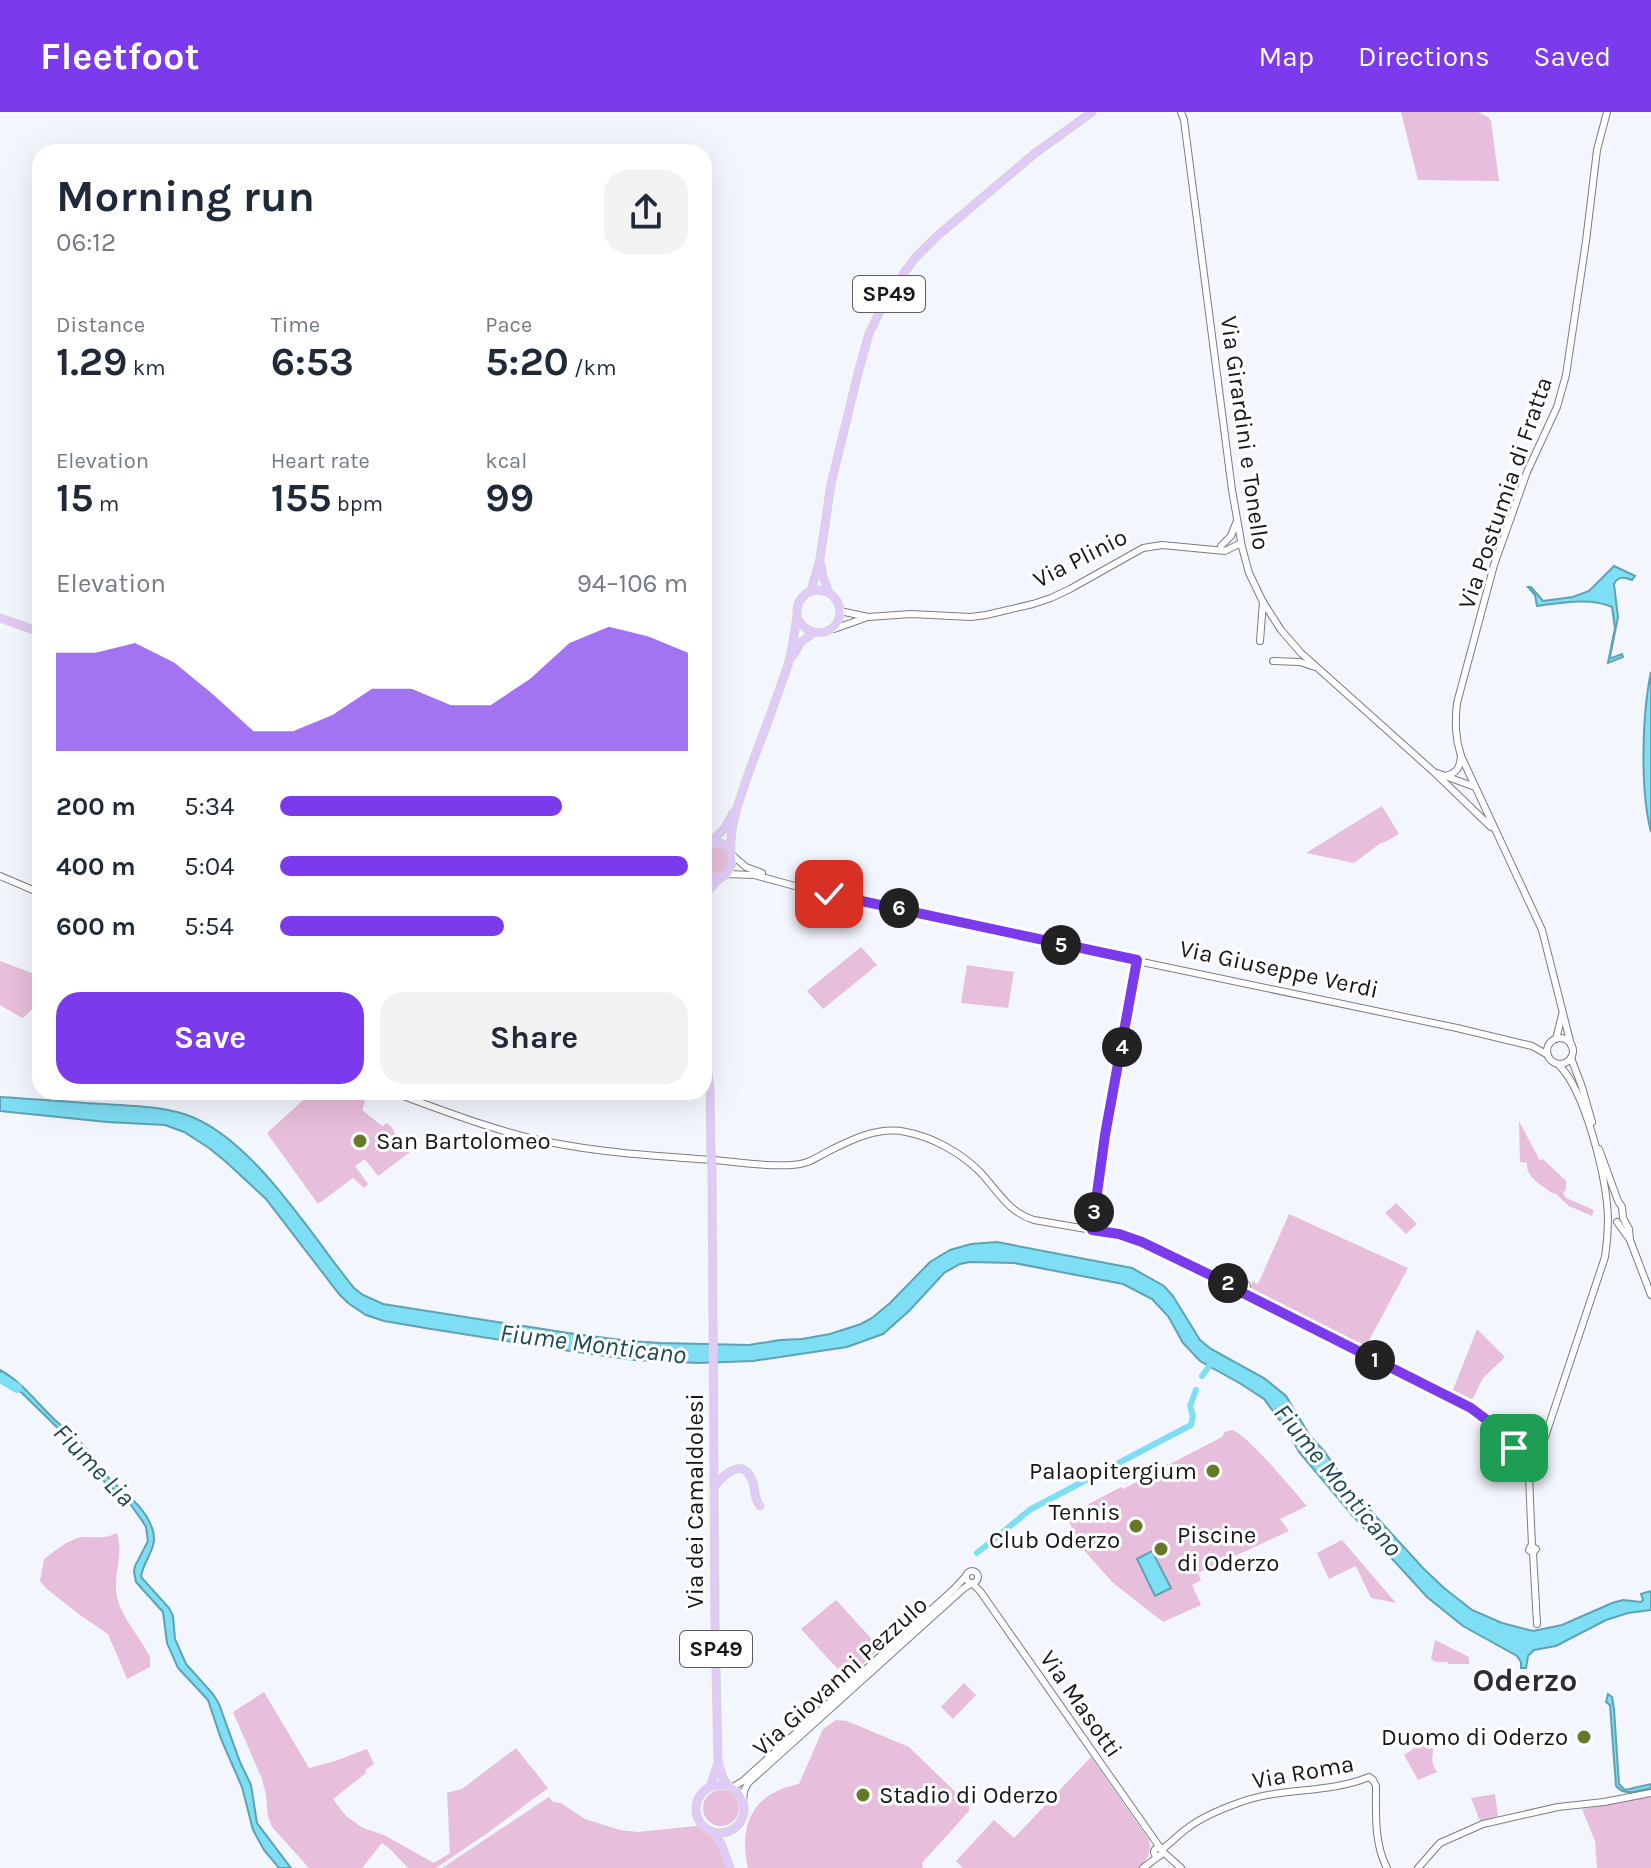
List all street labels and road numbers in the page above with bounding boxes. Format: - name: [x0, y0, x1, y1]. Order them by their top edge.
- road number: SP49: [853, 276, 925, 312]
- street label: Via Girardini e Tonello: [1215, 314, 1275, 552]
- street label: Via Postumia di Fratta: [1452, 373, 1558, 613]
- street label: Via Plinio: [1028, 522, 1132, 594]
- street label: Via Giuseppe Verdi: [1177, 934, 1381, 1004]
- street label: Via dei Camaldolesi: [681, 1393, 709, 1609]
- street label: Via Giovanni Pezzulo: [747, 1590, 933, 1762]
- road number: SP49: [680, 1631, 752, 1667]
- street label: Via Masotti: [1034, 1645, 1128, 1763]
- street label: Via Roma: [1250, 1749, 1356, 1795]

